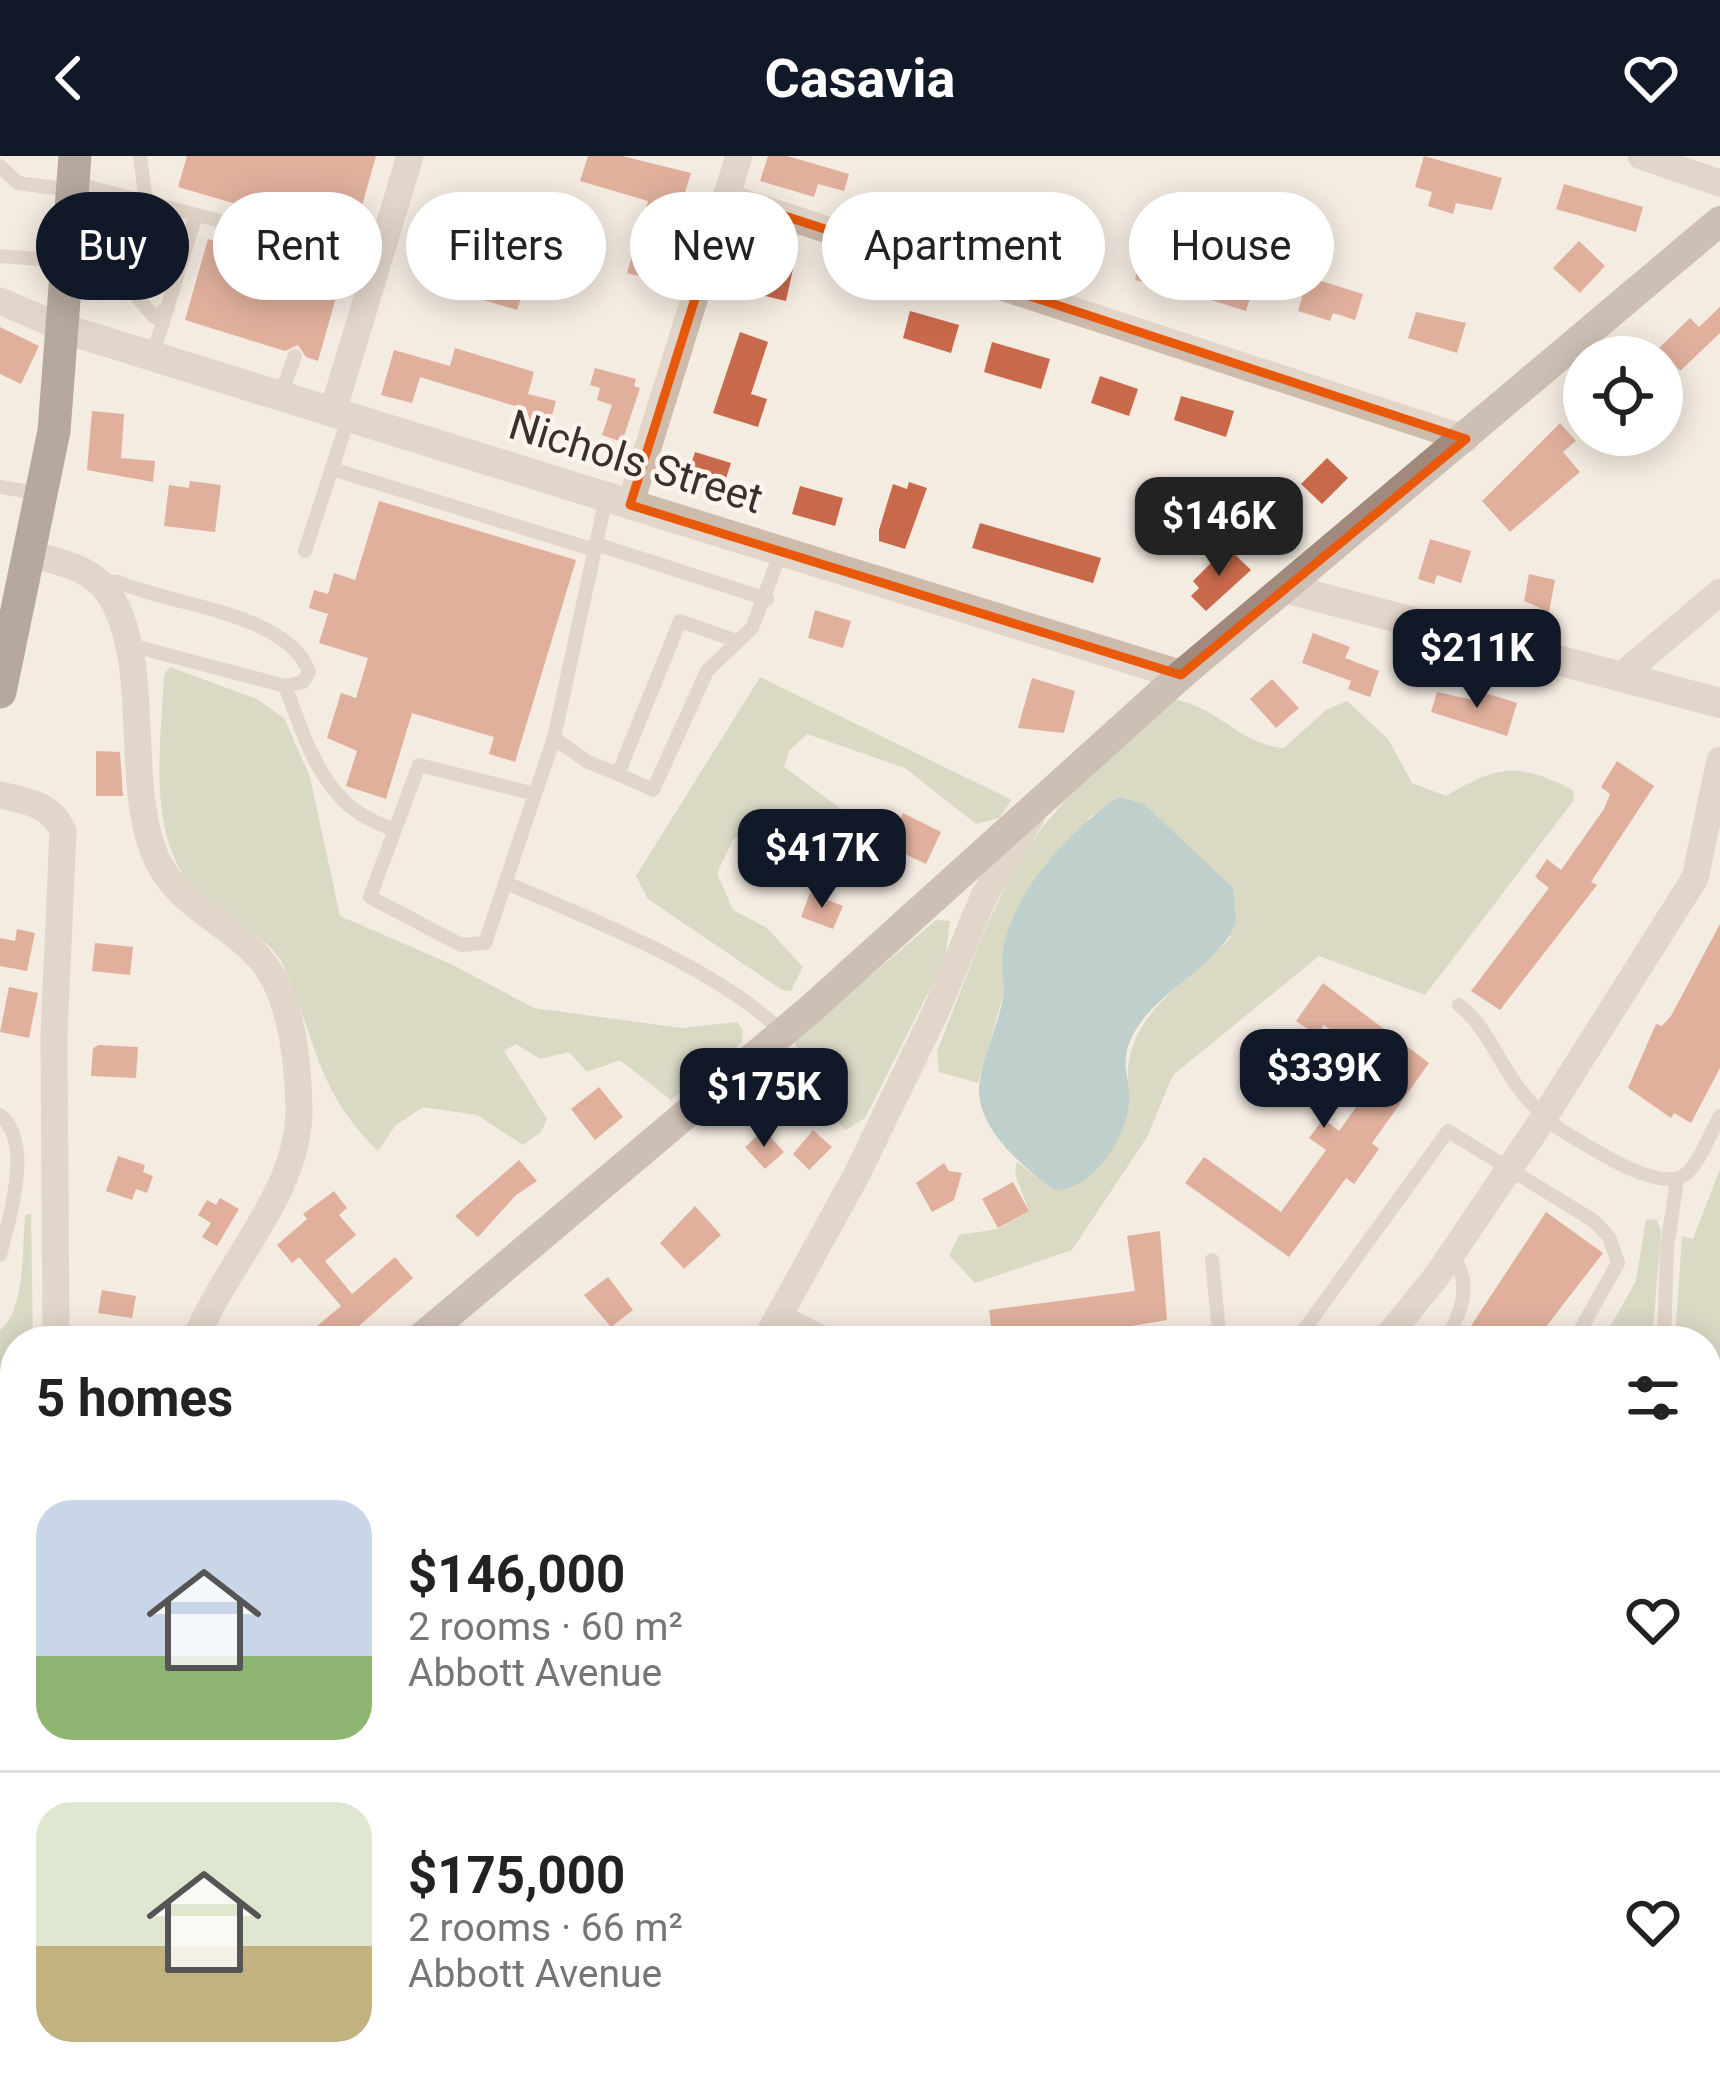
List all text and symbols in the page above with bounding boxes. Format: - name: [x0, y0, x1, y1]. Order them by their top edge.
- icon: back: [36, 45, 102, 111]
- icon: heart: [1618, 45, 1684, 111]
- text: Casavia: [764, 47, 956, 110]
- chip: Buy: [36, 192, 189, 300]
- chip: Rent: [213, 192, 382, 300]
- chip: Filters: [406, 192, 606, 300]
- chip: New: [630, 192, 798, 300]
- chip: Apartment: [822, 192, 1105, 300]
- chip: House: [1129, 192, 1334, 300]
- map controls: [1563, 336, 1683, 456]
- button: locate: [1563, 336, 1683, 456]
- street label: Nichols Street: [503, 400, 768, 523]
- pin: $146K: [1135, 477, 1303, 579]
- text: $146K: [1162, 493, 1276, 539]
- pin: $211K: [1393, 609, 1561, 711]
- text: $211K: [1420, 625, 1534, 671]
- pin: $417K: [738, 809, 906, 911]
- text: $417K: [765, 825, 879, 871]
- pin: $339K: [1240, 1029, 1408, 1131]
- text: $339K: [1267, 1045, 1381, 1091]
- pin: $175K: [680, 1048, 848, 1150]
- text: $175K: [707, 1064, 821, 1110]
- icon: filters: [1620, 1365, 1686, 1431]
- text: 5 homes: [36, 1369, 233, 1428]
- text: $146,000: [408, 1545, 625, 1604]
- icon: home: [132, 1548, 276, 1692]
- icon: heart: [1620, 1587, 1686, 1653]
- text: 2 rooms · 60 m²: [408, 1604, 683, 1650]
- text: Abbott Avenue: [408, 1650, 662, 1696]
- text: $175,000: [408, 1846, 625, 1905]
- icon: home: [132, 1850, 276, 1994]
- icon: heart: [1620, 1889, 1686, 1955]
- text: 2 rooms · 66 m²: [408, 1905, 683, 1951]
- text: Abbott Avenue: [408, 1951, 662, 1997]

